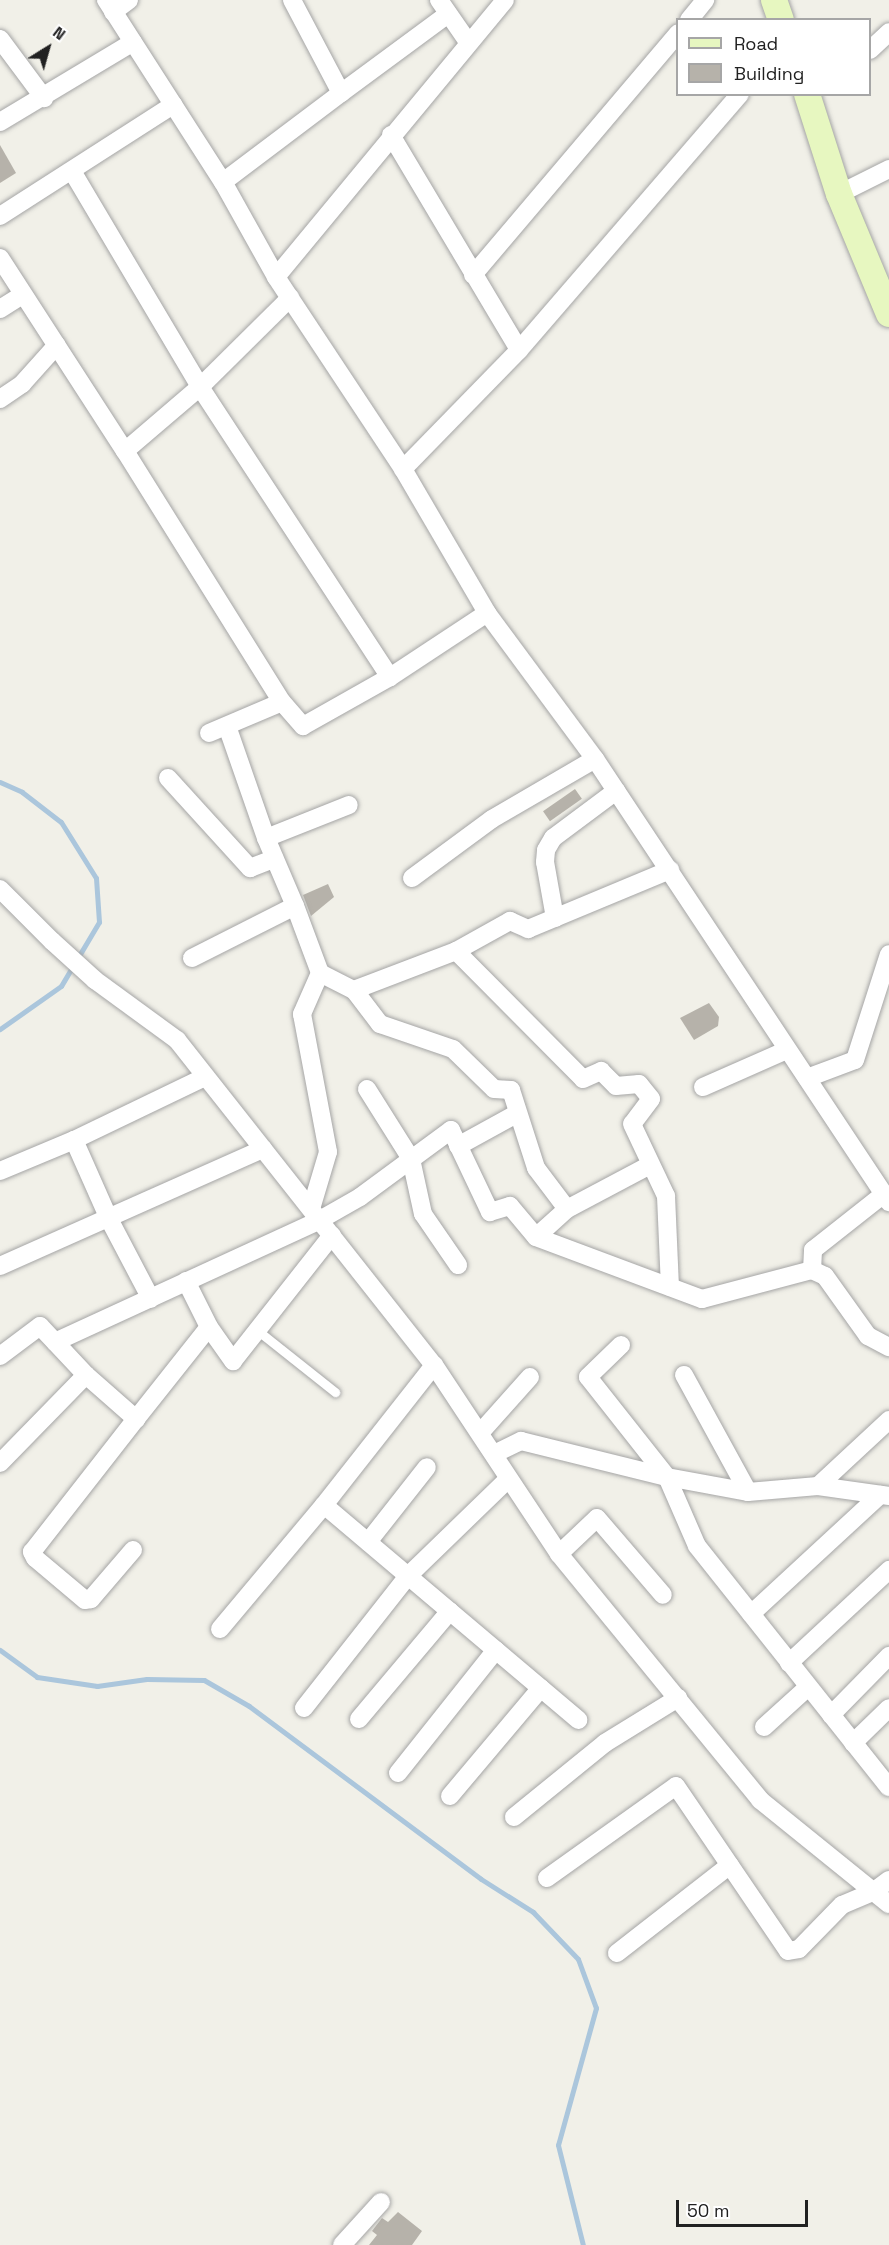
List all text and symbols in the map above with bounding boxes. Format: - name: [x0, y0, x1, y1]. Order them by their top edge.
- north arrow: [18, 18, 78, 78]
- legend: [676, 18, 871, 96]
- text: N: [49, 22, 70, 45]
- text: Road: [734, 32, 778, 55]
- text: Building: [734, 62, 804, 85]
- scale bar: [679, 2188, 811, 2226]
- text: 50 m: [687, 2199, 729, 2222]

